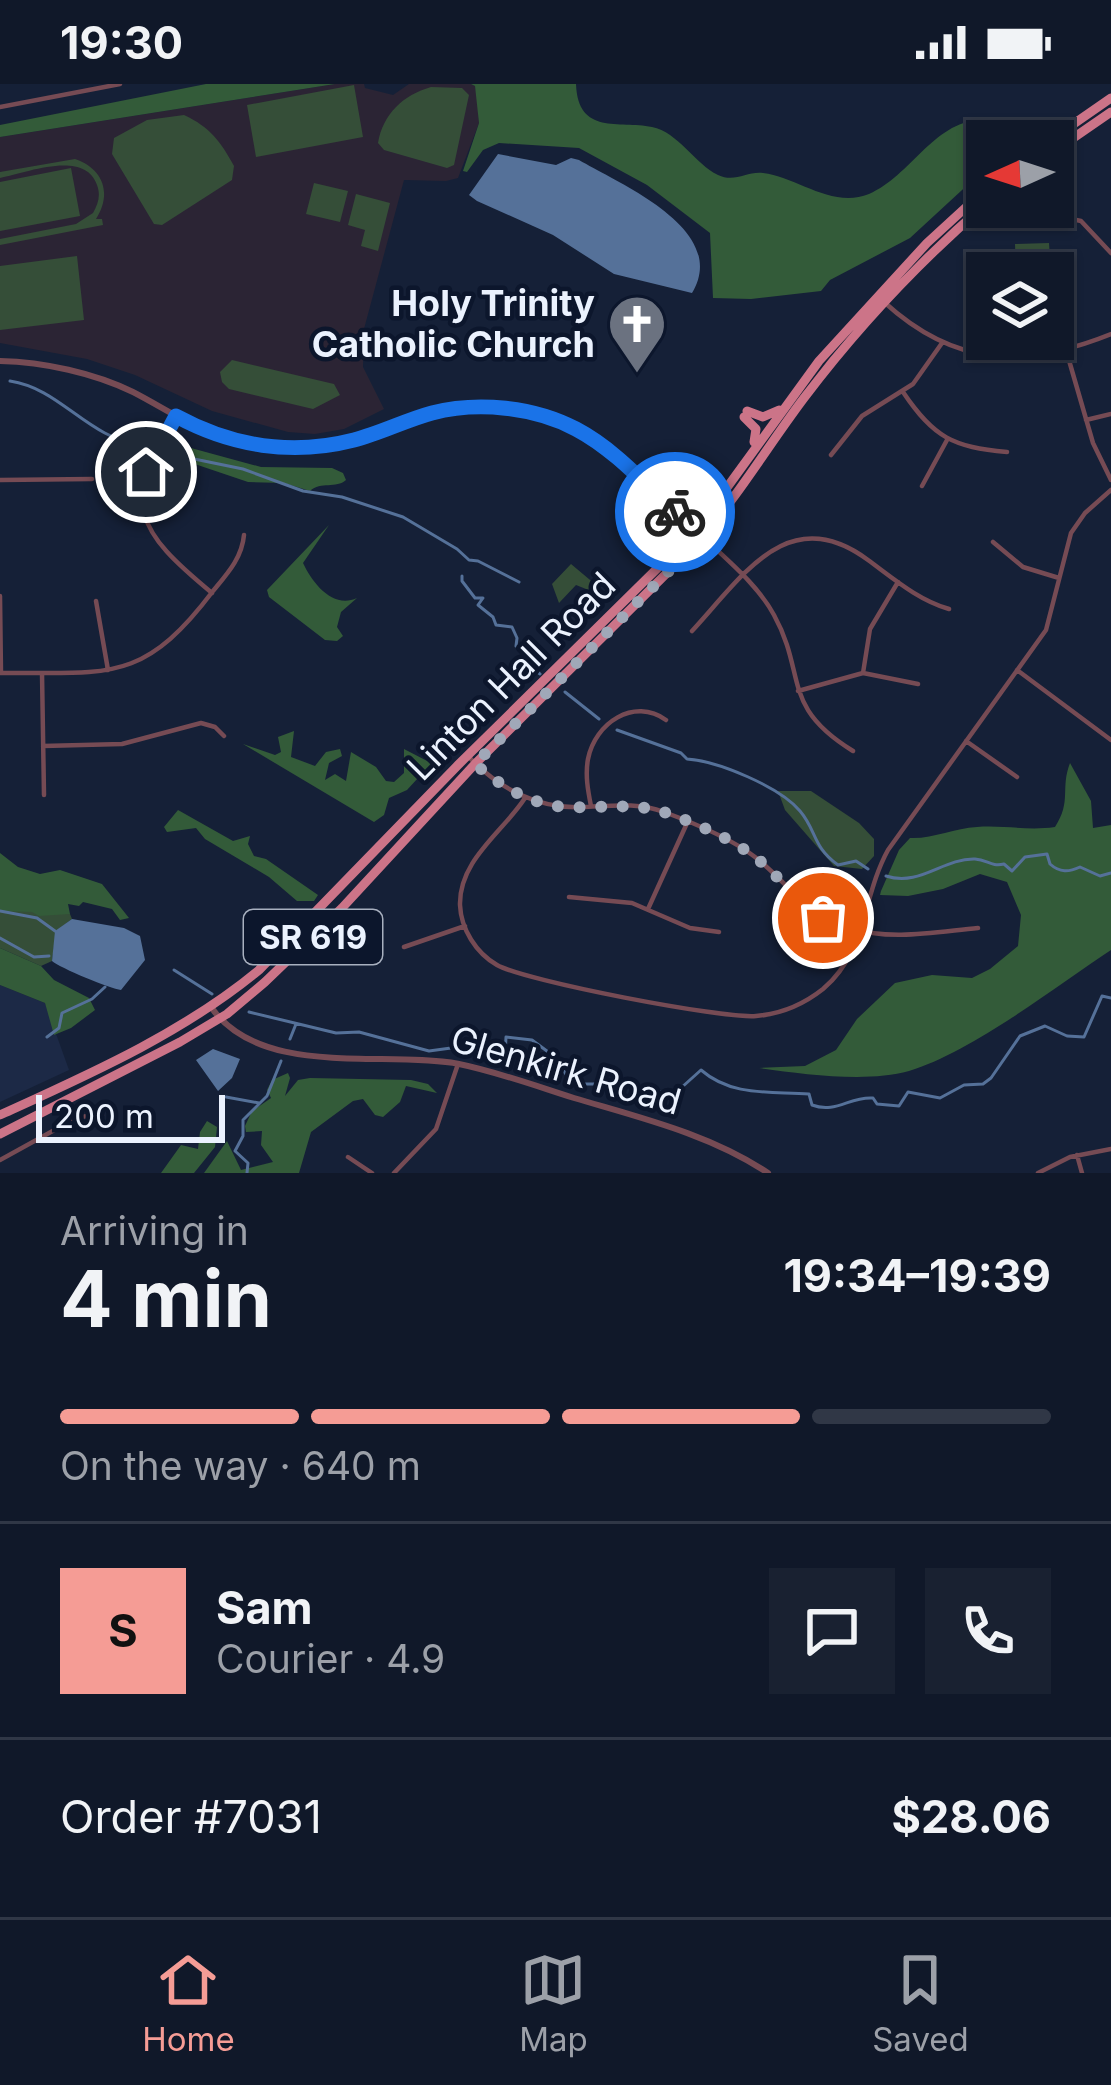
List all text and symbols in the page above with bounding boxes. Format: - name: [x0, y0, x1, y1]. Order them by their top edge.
- text: 19:30: [60, 15, 183, 70]
- north arrow: [966, 120, 1074, 228]
- map controls: [966, 120, 1074, 360]
- button: layers: [966, 252, 1074, 360]
- place label: Holy Trinity Catholic Church: [312, 281, 595, 366]
- church icon: Holy Trinity Catholic Church: [606, 293, 668, 375]
- pin: [95, 421, 197, 523]
- icon: home: [113, 439, 179, 505]
- courier: [615, 452, 735, 572]
- icon: bike: [642, 479, 708, 545]
- street label: Linton Hall Road: [398, 563, 624, 789]
- pin: [772, 867, 874, 969]
- icon: bag: [790, 885, 856, 951]
- road number: SR 619: [244, 910, 382, 964]
- street label: Glenkirk Road: [446, 1016, 686, 1124]
- scale bar: [36, 1089, 225, 1142]
- text: 200 m: [54, 1096, 154, 1136]
- text: Arriving in: [60, 1207, 249, 1254]
- text: 19:34–19:39: [783, 1248, 1051, 1303]
- text: 4 min: [60, 1251, 272, 1346]
- text: On the way · 640 m: [60, 1442, 421, 1489]
- button: chat: [769, 1568, 895, 1694]
- button: phone: [925, 1568, 1051, 1694]
- text: Sam: [216, 1580, 313, 1635]
- text: S: [108, 1603, 138, 1658]
- text: Courier · 4.9: [216, 1635, 445, 1682]
- text: Order #7031: [60, 1789, 322, 1844]
- text: $28.06: [892, 1789, 1051, 1844]
- tab: Home: [142, 1947, 235, 2059]
- tab: Map: [519, 1947, 588, 2059]
- tab: Saved: [872, 1947, 969, 2059]

